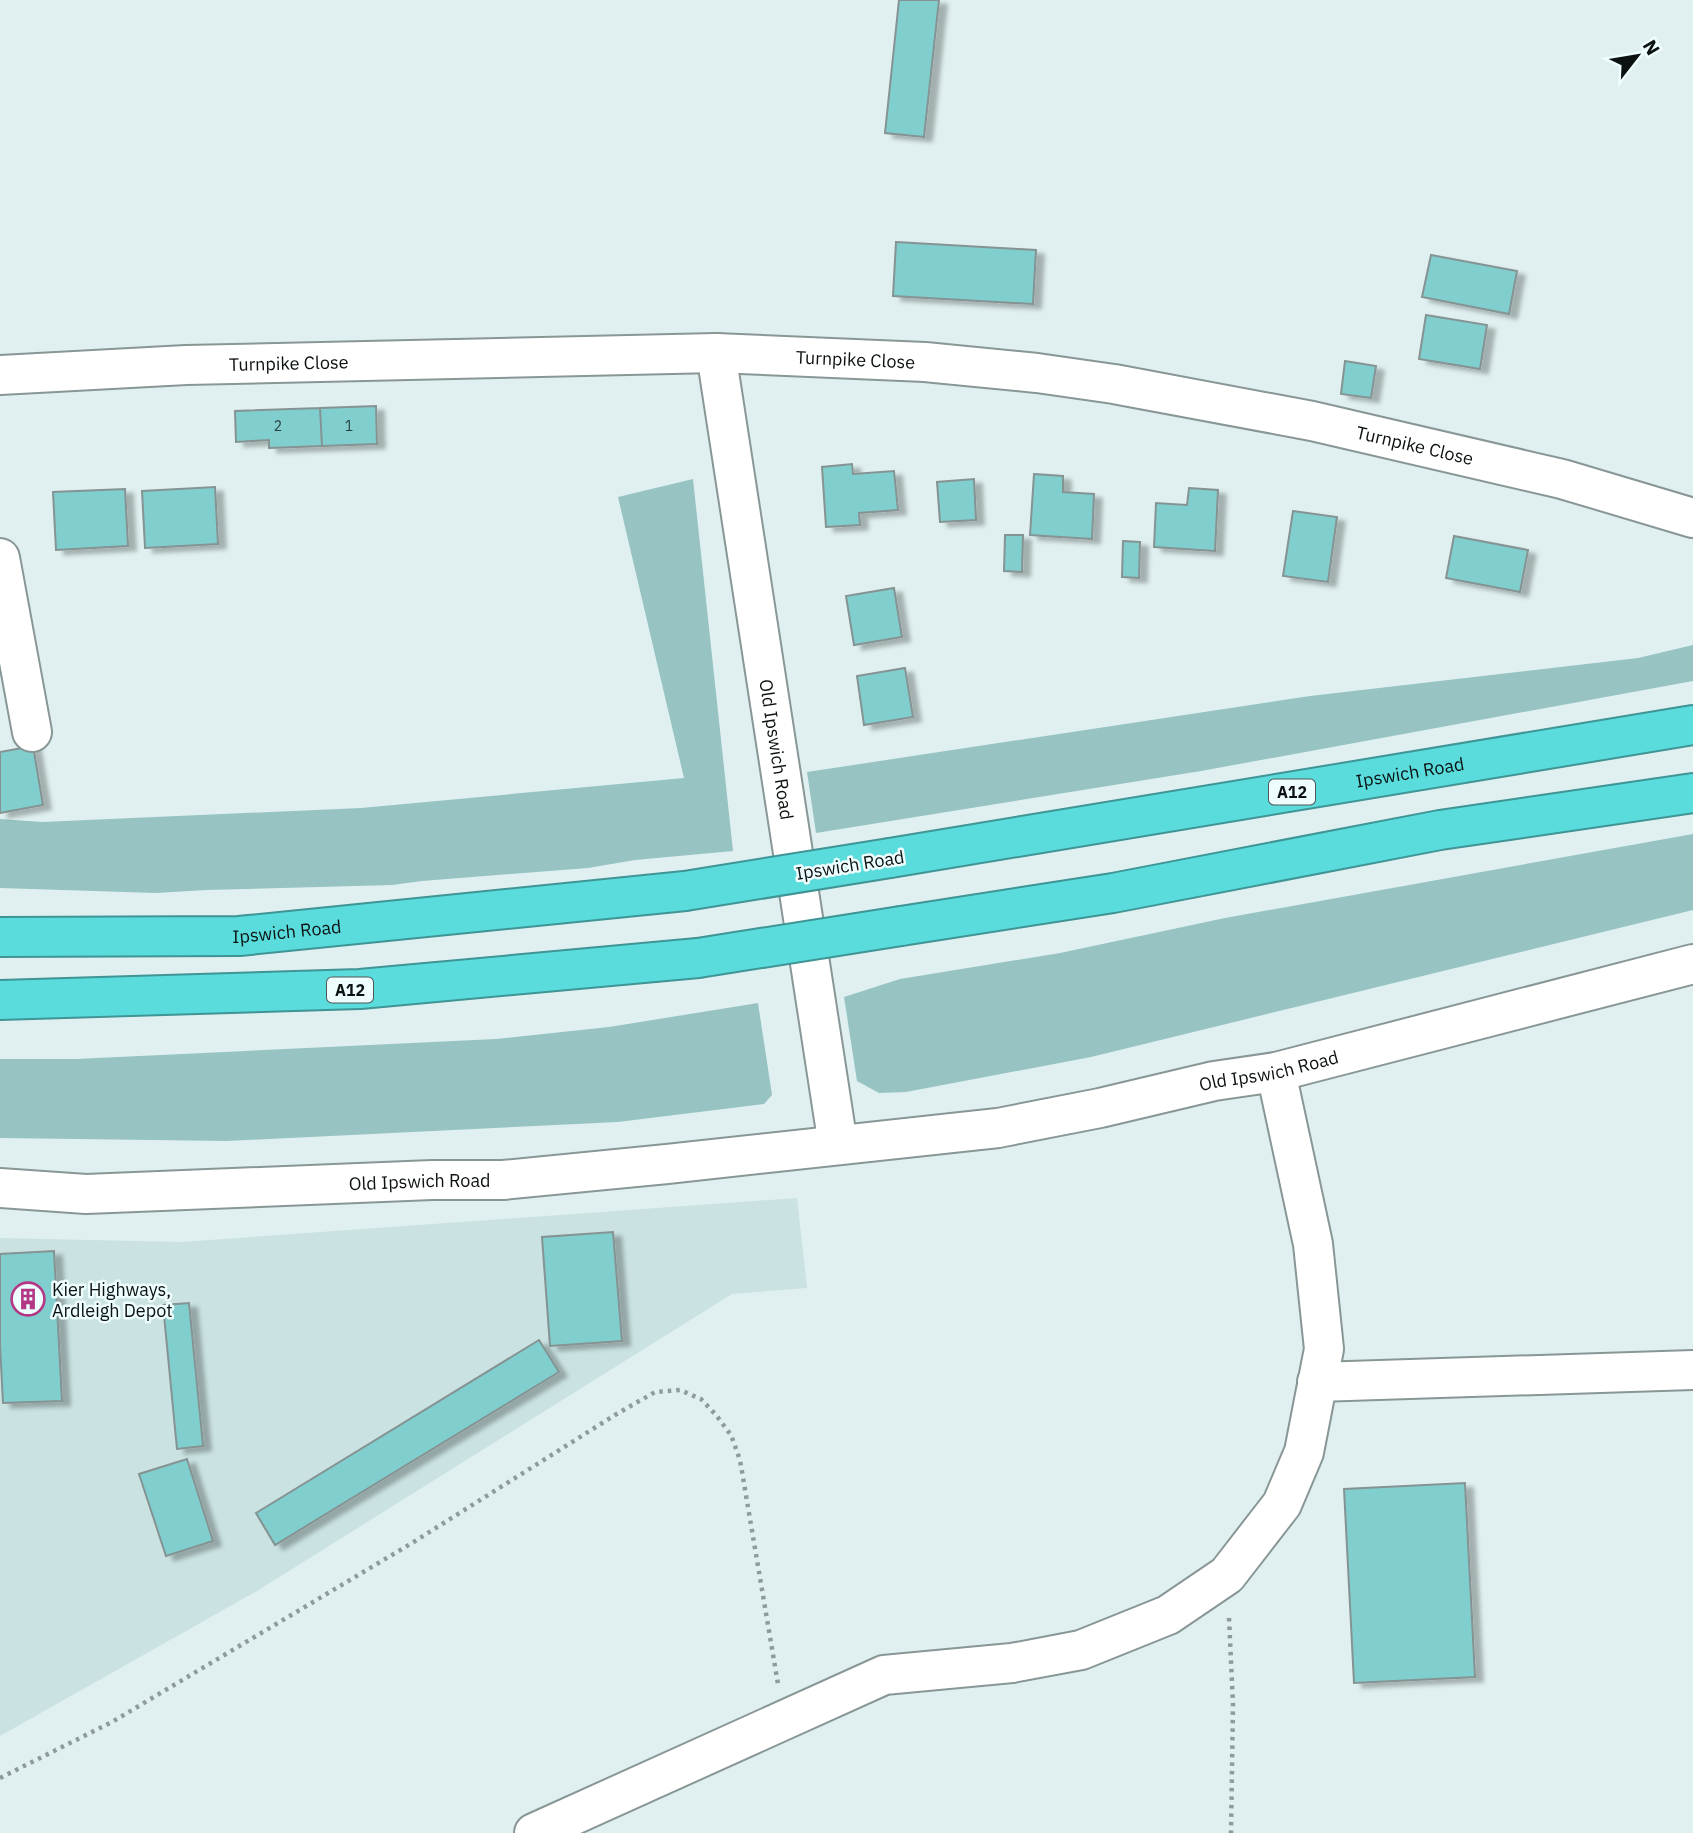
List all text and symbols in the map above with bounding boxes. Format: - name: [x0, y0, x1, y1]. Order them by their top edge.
- north arrow: [1602, 21, 1672, 91]
- text: N: [1638, 35, 1665, 59]
- street label: Turnpike Close: [795, 345, 916, 373]
- street label: Turnpike Close: [229, 350, 349, 376]
- house number: 2: [274, 417, 282, 435]
- house number: 1: [345, 417, 353, 435]
- street label: Turnpike Close: [1354, 420, 1476, 470]
- street label: Old Ipswich Road: [755, 677, 799, 821]
- street label: Ipswich Road: [1354, 752, 1466, 792]
- road number: A12: [1269, 779, 1315, 804]
- street label: Ipswich Road: [794, 845, 906, 885]
- street label: Ipswich Road: [232, 914, 342, 948]
- road number: A12: [327, 978, 373, 1002]
- street label: Old Ipswich Road: [1196, 1045, 1341, 1096]
- street label: Old Ipswich Road: [348, 1168, 490, 1195]
- place label: Kier Highways, Ardleigh Depot: [52, 1278, 173, 1322]
- building icon: Kier Highways, Ardleigh Depot: [9, 1280, 47, 1318]

